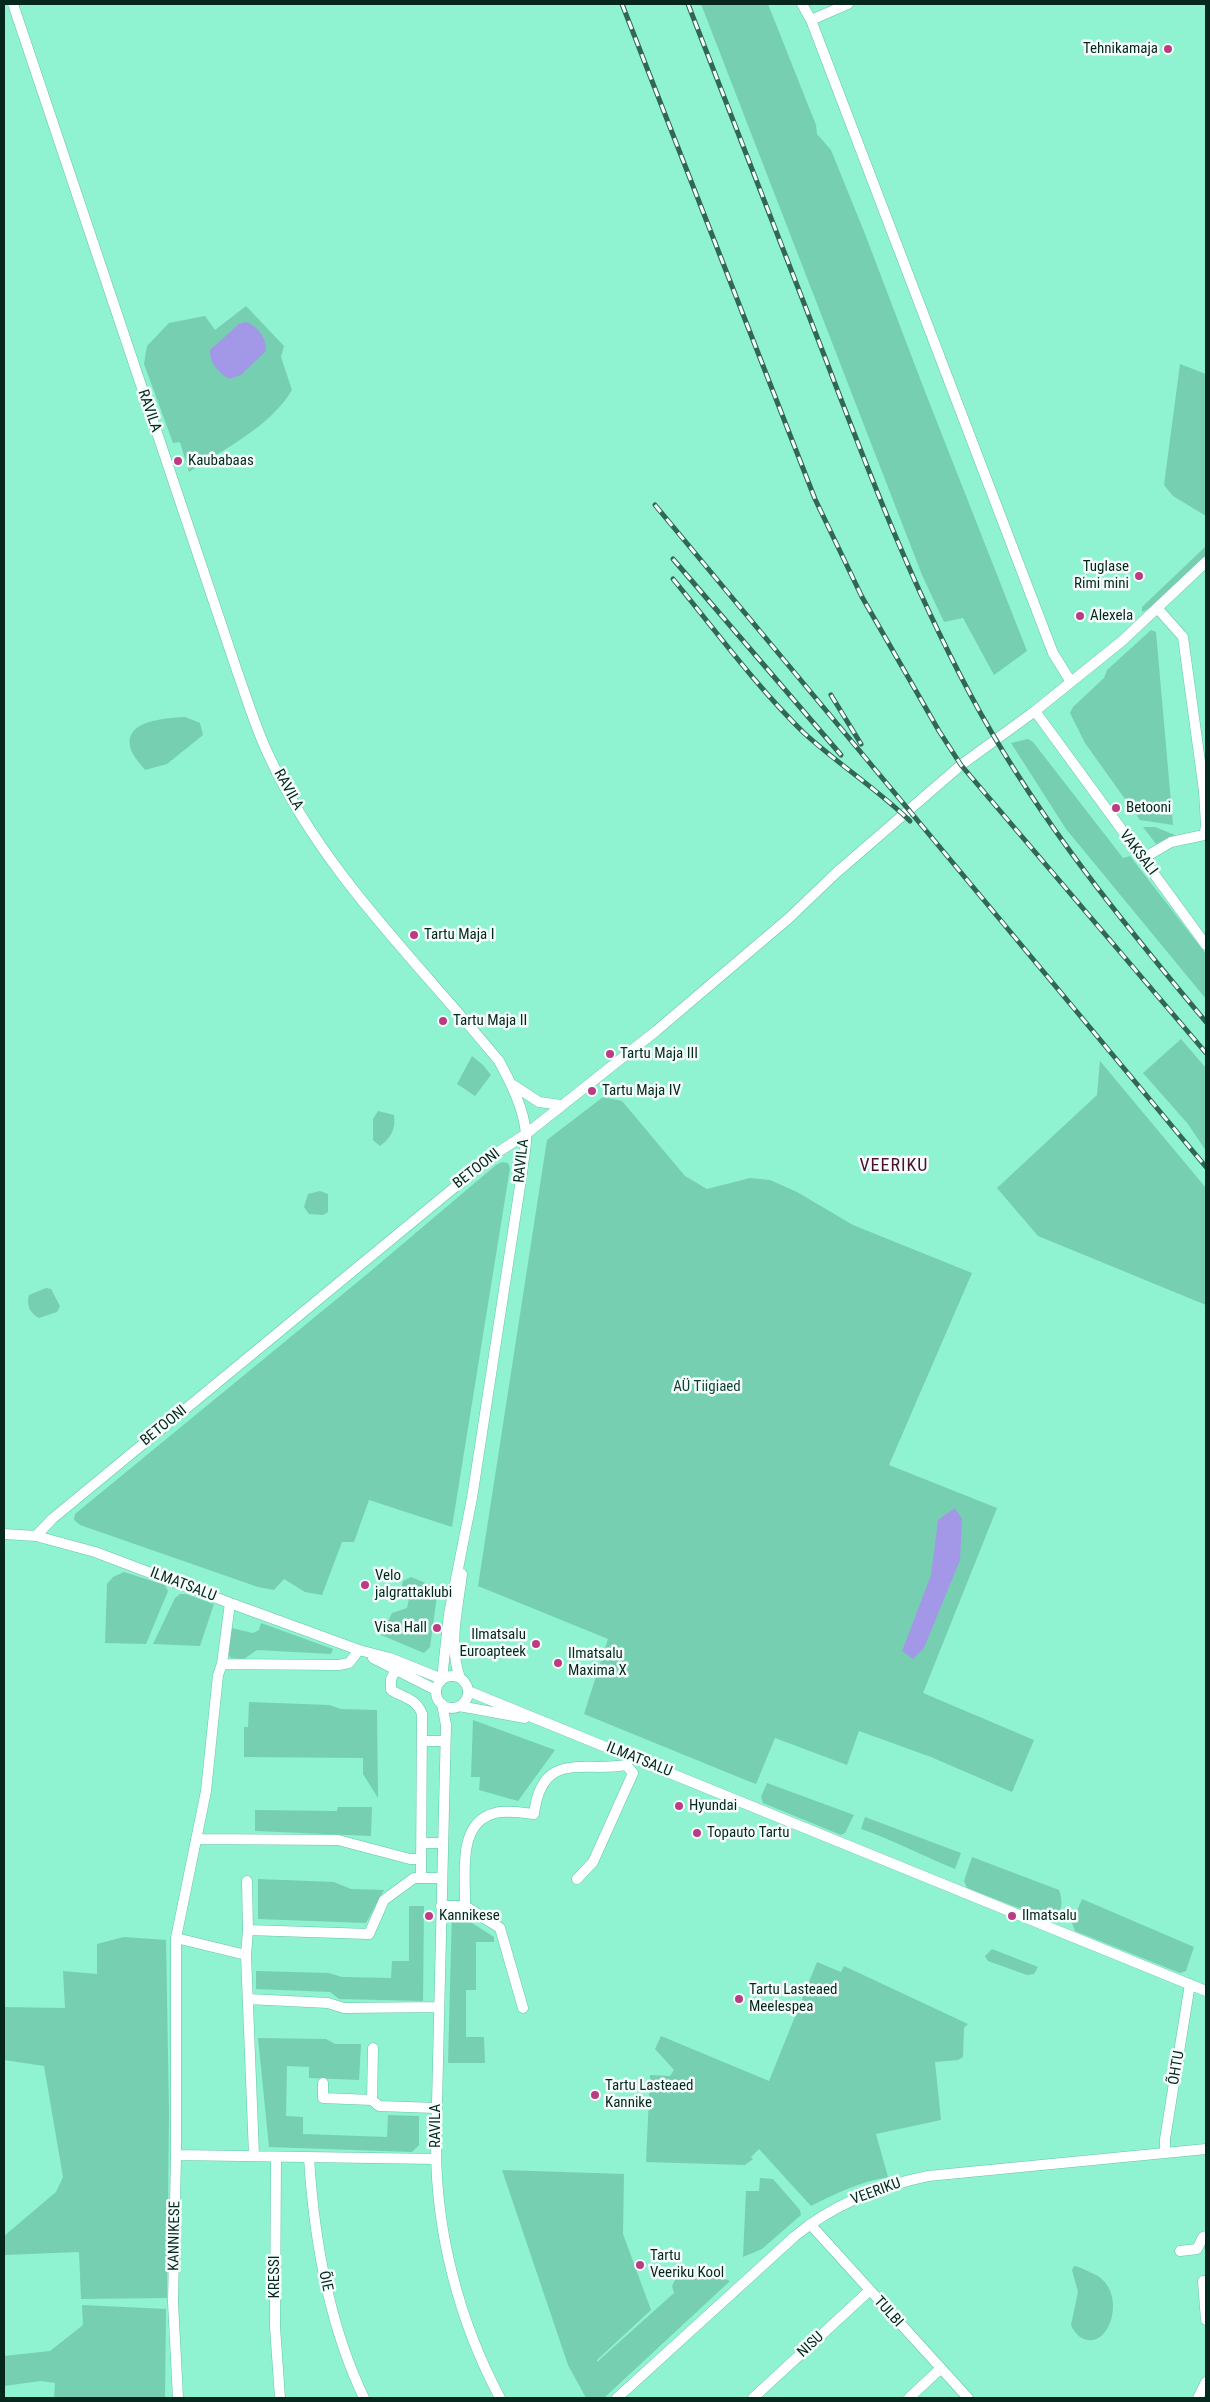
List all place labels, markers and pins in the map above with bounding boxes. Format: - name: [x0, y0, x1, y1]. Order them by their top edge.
- place label: Tehnikamaja: [1083, 40, 1158, 58]
- marker: Tehnikamaja: [1162, 43, 1174, 55]
- place label: Kaubabaas: [188, 452, 254, 470]
- marker: Kaubabaas: [172, 455, 184, 467]
- place label: Tuglase Rimi mini: [1074, 558, 1129, 593]
- marker: Tuglase Rimi mini: [1133, 570, 1145, 582]
- place label: Alexela: [1090, 607, 1133, 625]
- marker: Alexela: [1074, 610, 1086, 622]
- place label: Betooni: [1126, 799, 1171, 817]
- marker: Betooni: [1110, 802, 1122, 814]
- place label: Tartu Maja I: [424, 926, 494, 944]
- marker: Tartu Maja I: [408, 929, 420, 941]
- place label: Tartu Maja II: [453, 1012, 527, 1030]
- marker: Tartu Maja II: [437, 1015, 449, 1027]
- place label: Tartu Maja III: [620, 1045, 698, 1063]
- marker: Tartu Maja III: [604, 1048, 616, 1060]
- place label: Tartu Maja IV: [602, 1082, 681, 1100]
- marker: Tartu Maja IV: [586, 1085, 598, 1097]
- place label: Velo jalgrattaklubi: [375, 1567, 452, 1602]
- marker: Velo jalgrattaklubi: [359, 1579, 371, 1591]
- place label: Visa Hall: [374, 1619, 427, 1637]
- marker: Visa Hall: [431, 1622, 443, 1634]
- place label: Ilmatsalu Euroapteek: [460, 1626, 526, 1661]
- marker: Ilmatsalu Euroapteek: [530, 1638, 542, 1650]
- place label: Ilmatsalu Maxima X: [568, 1645, 627, 1680]
- marker: Ilmatsalu Maxima X: [552, 1657, 564, 1669]
- place label: Hyundai: [689, 1797, 737, 1815]
- marker: Hyundai: [673, 1800, 685, 1812]
- place label: Topauto Tartu: [707, 1824, 790, 1842]
- marker: Topauto Tartu: [691, 1827, 703, 1839]
- place label: Kannikese: [439, 1907, 500, 1925]
- place label: Ilmatsalu: [1022, 1907, 1077, 1925]
- marker: Kannikese: [423, 1910, 435, 1922]
- marker: Ilmatsalu: [1006, 1910, 1018, 1922]
- place label: Tartu Lasteaed Meelespea: [749, 1981, 838, 2016]
- marker: Tartu Lasteaed Meelespea: [733, 1993, 745, 2005]
- place label: Tartu Lasteaed Kannike: [605, 2077, 694, 2112]
- marker: Tartu Lasteaed Kannike: [589, 2089, 601, 2101]
- place label: Tartu Veeriku Kool: [650, 2247, 724, 2282]
- marker: Tartu Veeriku Kool: [634, 2259, 646, 2271]

